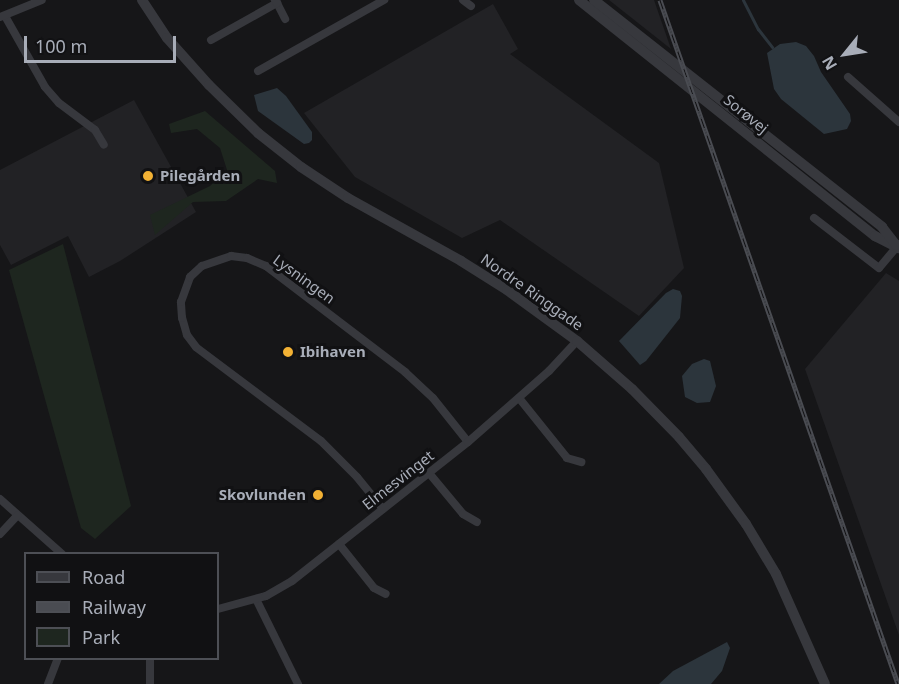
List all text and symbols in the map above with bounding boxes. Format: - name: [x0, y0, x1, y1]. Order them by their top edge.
- scale bar: [27, 24, 178, 62]
- north arrow: [815, 24, 875, 84]
- text: 100 m: [35, 34, 87, 58]
- text: N: [817, 52, 842, 74]
- street label: Sorøvej: [720, 91, 772, 137]
- place label: Pilegården: [160, 167, 240, 185]
- marker: Pilegården: [141, 169, 155, 183]
- street label: Nordre Ringgade: [477, 250, 587, 334]
- street label: Lysningen: [270, 251, 338, 307]
- place label: Ibihaven: [300, 343, 366, 361]
- marker: Ibihaven: [281, 345, 295, 359]
- street label: Elmesvinget: [359, 447, 437, 513]
- place label: Skovlunden: [219, 486, 306, 504]
- marker: Skovlunden: [311, 488, 325, 502]
- legend: [24, 552, 219, 660]
- text: Road: [82, 565, 125, 589]
- text: Railway: [82, 595, 146, 619]
- text: Park: [82, 625, 120, 649]

